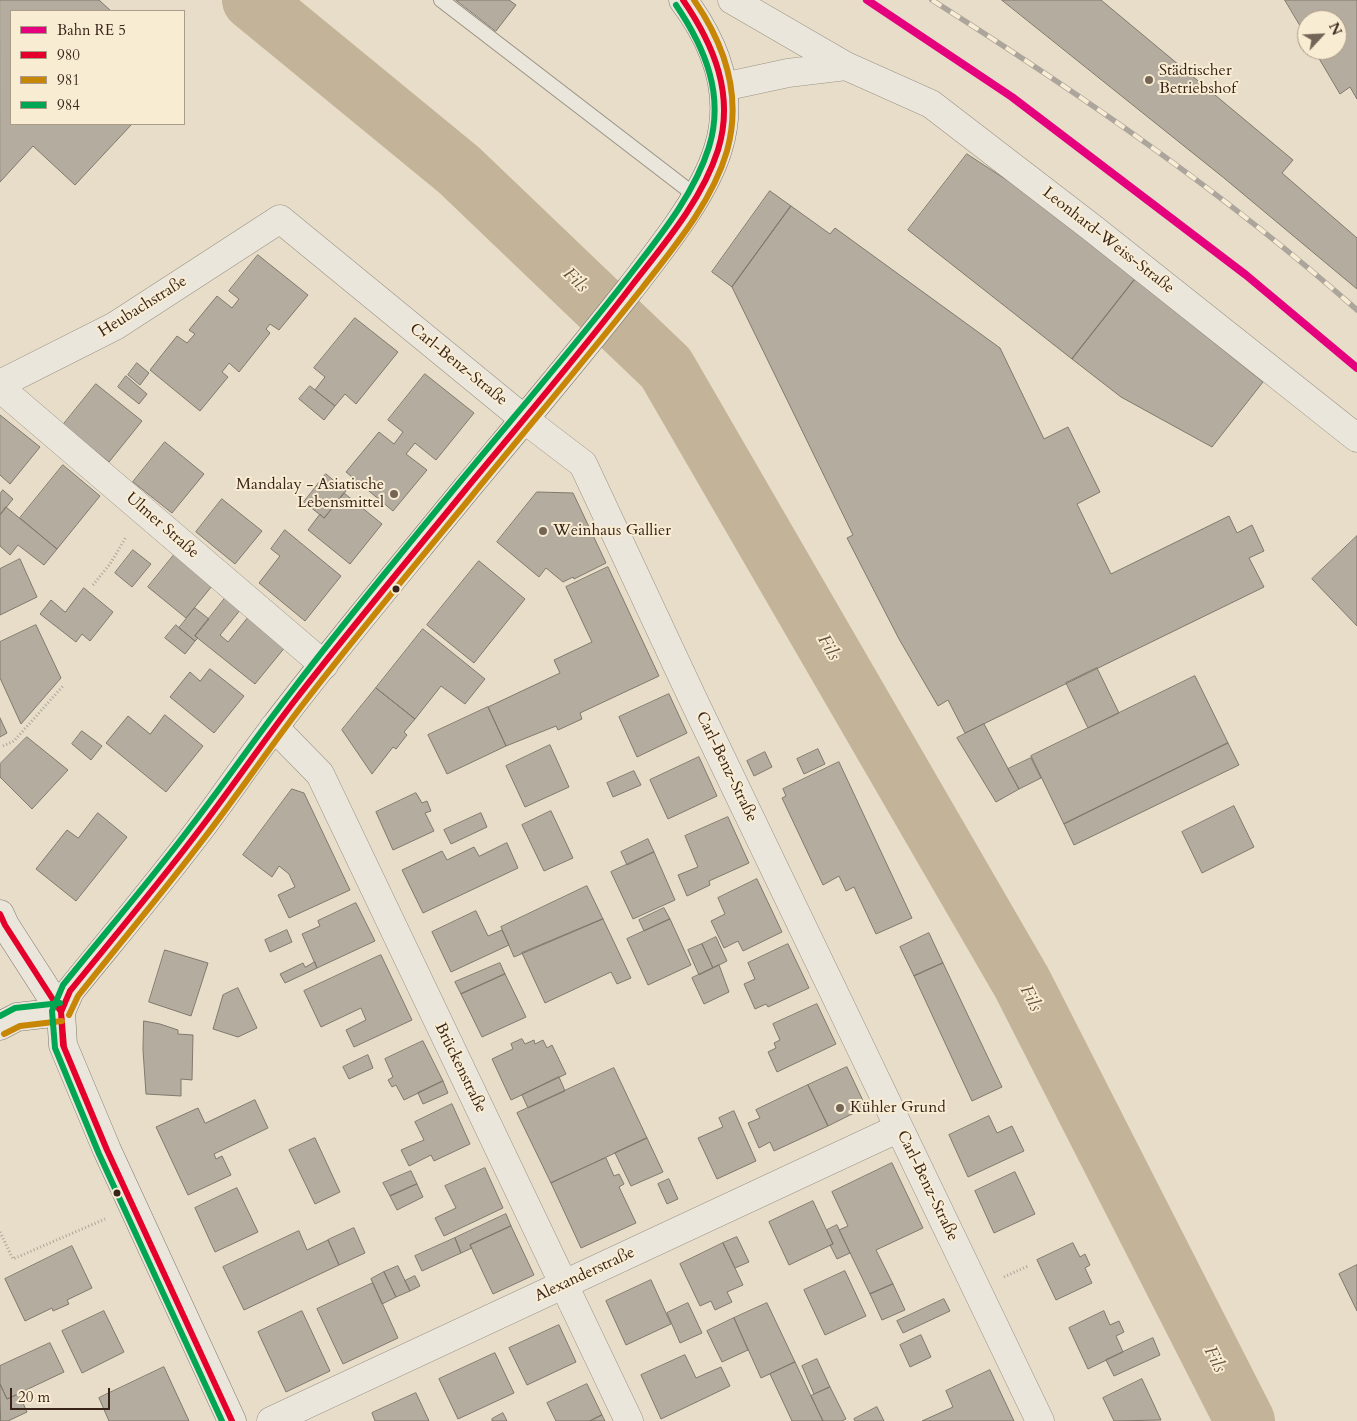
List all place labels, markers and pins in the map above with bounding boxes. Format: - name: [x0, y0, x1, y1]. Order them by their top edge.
- place label: Städtischer Betriebshof: [1159, 61, 1236, 99]
- marker: Städtischer Betriebshof: [1143, 74, 1155, 86]
- place label: Mandalay - Asiatische Lebensmittel: [236, 475, 384, 513]
- marker: Mandalay - Asiatische Lebensmittel: [388, 488, 400, 500]
- place label: Weinhaus Gallier: [553, 521, 671, 541]
- marker: Weinhaus Gallier: [537, 525, 549, 537]
- unlabelled marker: [391, 584, 401, 594]
- place label: Kühler Grund: [850, 1098, 946, 1118]
- marker: Kühler Grund: [834, 1102, 846, 1114]
- unlabelled marker: [112, 1188, 122, 1198]

